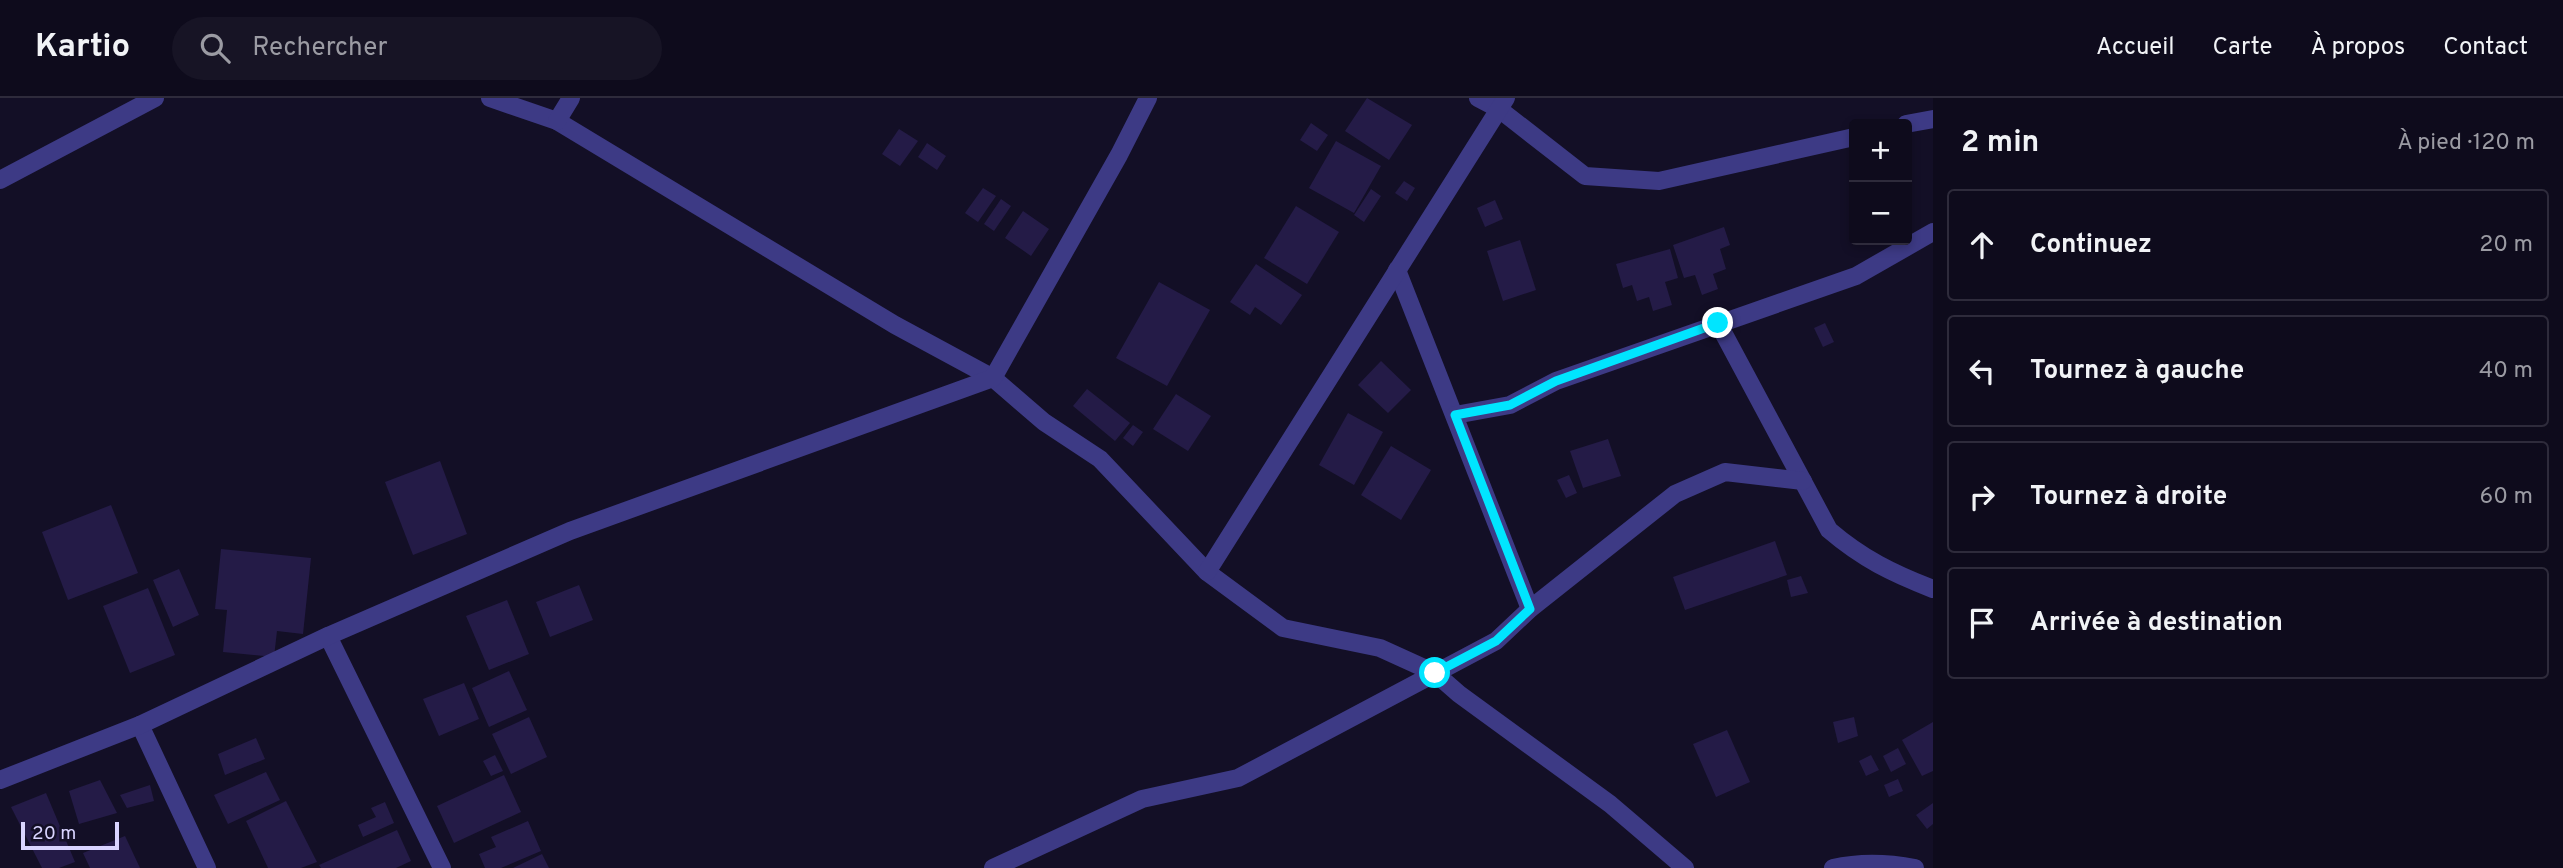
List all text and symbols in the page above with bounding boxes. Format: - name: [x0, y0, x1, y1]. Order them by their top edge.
- search box: [172, 17, 662, 80]
- text: Kartio: [35, 27, 130, 69]
- icon: search: [196, 29, 234, 67]
- text: Rechercher: [252, 32, 388, 65]
- text: Accueil: [2096, 33, 2175, 63]
- text: Carte: [2213, 33, 2272, 63]
- text: À propos: [2310, 33, 2405, 63]
- text: Contact: [2443, 33, 2528, 63]
- map controls: [1849, 119, 1912, 245]
- button: +: [1849, 119, 1912, 182]
- text: 2 min: [1961, 125, 2039, 162]
- text: À pied · 120 m: [2397, 129, 2535, 158]
- button: −: [1849, 182, 1912, 245]
- icon: ahead: [1963, 226, 2001, 264]
- text: Continuez: [2030, 229, 2152, 262]
- text: 20 m: [2479, 231, 2533, 260]
- route end: [1702, 307, 1733, 338]
- icon: left: [1963, 352, 2001, 390]
- text: Tournez à gauche: [2030, 355, 2244, 388]
- text: 40 m: [2479, 357, 2533, 386]
- icon: right: [1963, 478, 2001, 516]
- text: Tournez à droite: [2030, 481, 2227, 514]
- text: 60 m: [2480, 483, 2533, 512]
- icon: arrive: [1963, 604, 2001, 642]
- text: Arrivée à destination: [2030, 607, 2283, 640]
- route start: [1419, 657, 1450, 688]
- scale bar: [21, 819, 119, 851]
- text: 20 m: [32, 822, 76, 846]

